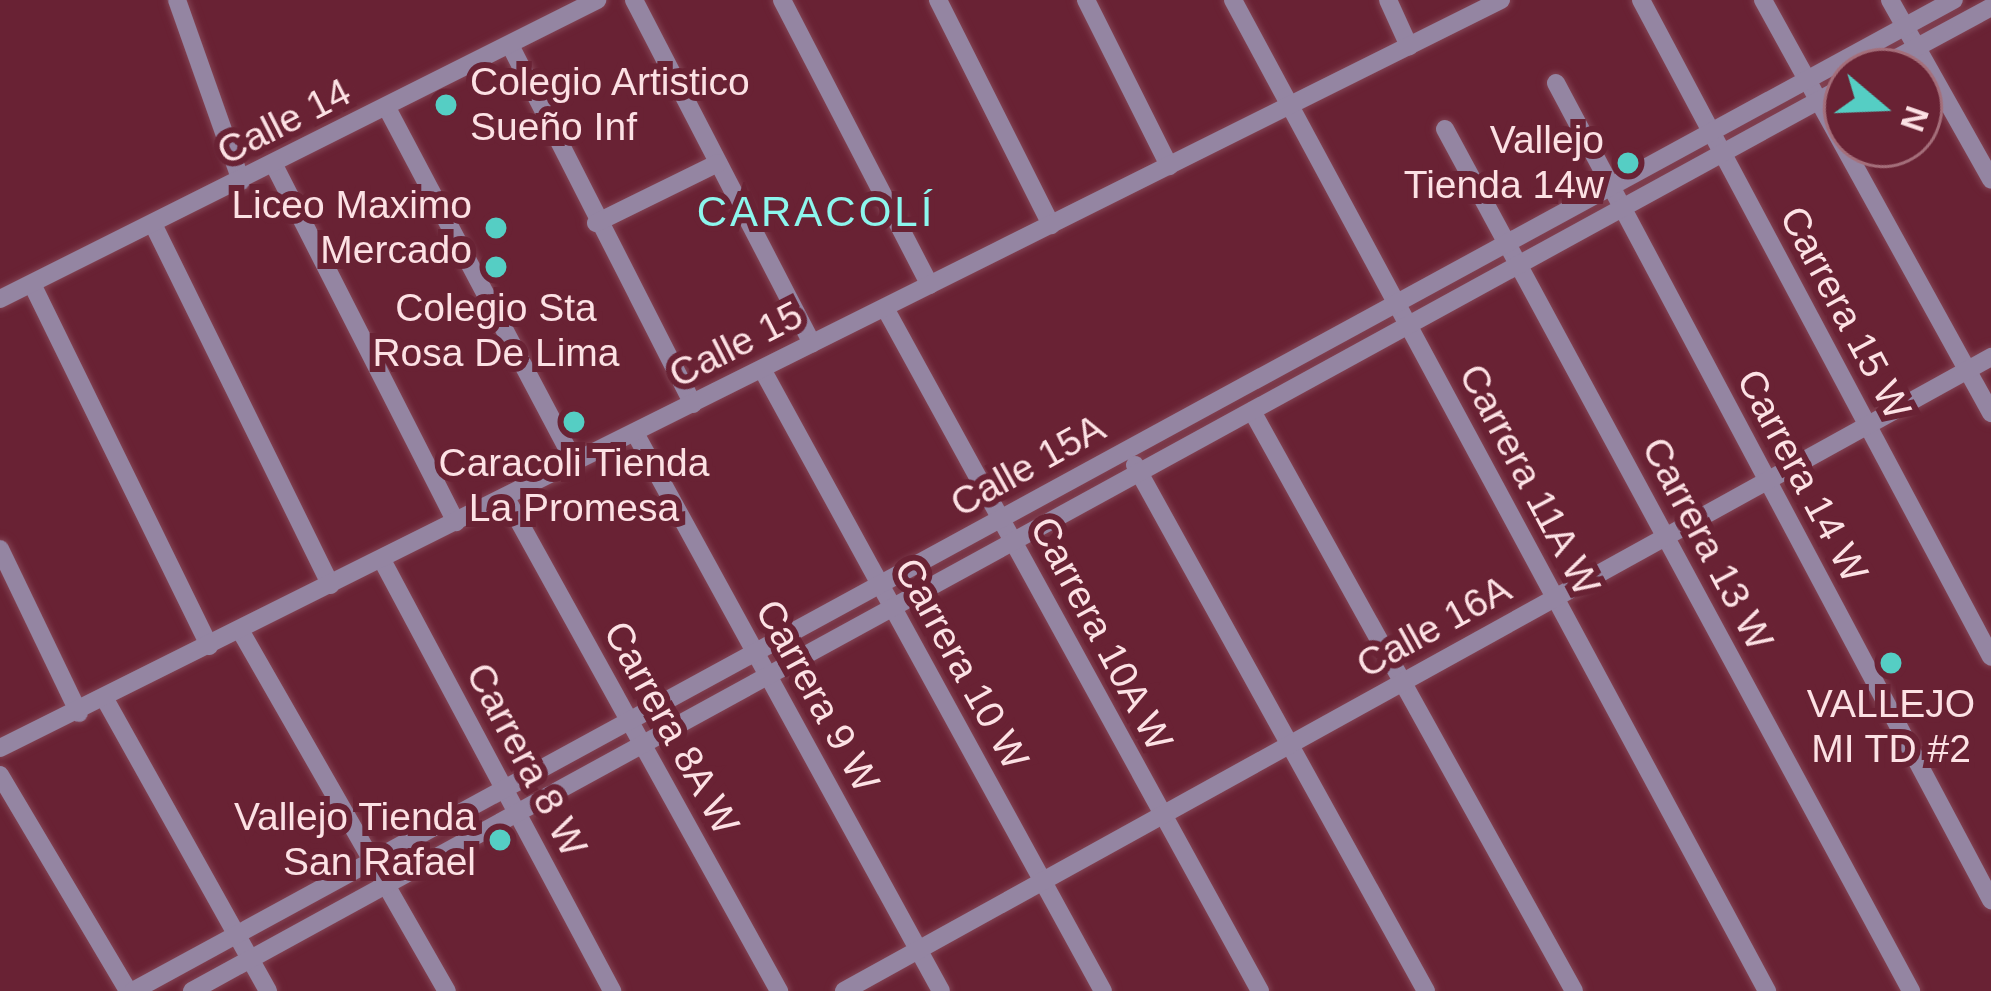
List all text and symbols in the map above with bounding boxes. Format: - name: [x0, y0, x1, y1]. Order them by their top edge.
- north arrow: [1823, 48, 1943, 168]
- place label: Colegio Artistico Sueño Inf: [470, 60, 752, 151]
- street label: Calle 14: [210, 69, 358, 175]
- marker: Colegio Artistico Sueño Inf: [433, 92, 459, 118]
- text: N: [1893, 102, 1936, 136]
- place label: Vallejo Tienda 14w: [1404, 118, 1604, 209]
- marker: Vallejo Tienda 14w: [1615, 150, 1641, 176]
- place label: Liceo Maximo Mercado: [231, 183, 472, 274]
- district label: CARACOLÍ: [697, 187, 935, 237]
- street label: Carrera 15 W: [1769, 199, 1921, 427]
- marker: Liceo Maximo Mercado: [483, 215, 509, 241]
- marker: Colegio Sta Rosa De Lima: [483, 254, 509, 280]
- place label: Colegio Sta Rosa De Lima: [372, 286, 620, 377]
- street label: Calle 15: [662, 292, 810, 398]
- street label: Carrera 11A W: [1448, 355, 1610, 605]
- street label: Carrera 14 W: [1726, 362, 1878, 590]
- street label: Calle 15A: [943, 405, 1113, 527]
- marker: Caracoli Tienda La Promesa: [561, 409, 587, 435]
- street label: Carrera 13 W: [1631, 430, 1783, 658]
- place label: Caracoli Tienda La Promesa: [438, 441, 710, 532]
- street label: Carrera 10A W: [1019, 508, 1183, 760]
- street label: Carrera 10 W: [884, 550, 1038, 778]
- street label: Calle 16A: [1349, 566, 1519, 688]
- street label: Carrera 9 W: [745, 592, 889, 800]
- street label: Carrera 8A W: [593, 612, 749, 844]
- marker: VALLEJO MI TD #2: [1878, 650, 1904, 676]
- street label: Carrera 8 W: [455, 655, 597, 865]
- place label: VALLEJO MI TD #2: [1807, 682, 1975, 773]
- place label: Vallejo Tienda San Rafael: [233, 795, 476, 886]
- marker: Vallejo Tienda San Rafael: [487, 827, 513, 853]

